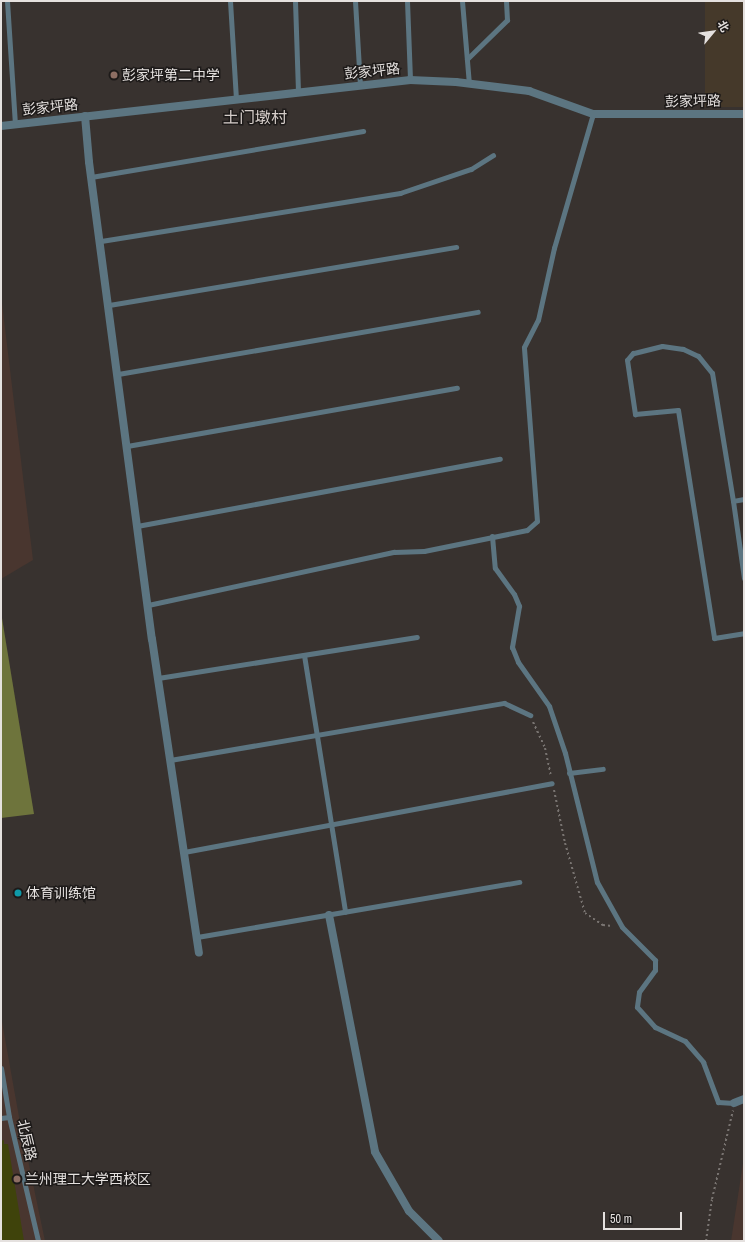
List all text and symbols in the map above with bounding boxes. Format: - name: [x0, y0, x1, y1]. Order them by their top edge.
- north arrow: [693, 12, 733, 52]
- text: 北: [715, 18, 732, 34]
- street label: 彭家坪路: [343, 60, 401, 82]
- place label: 彭家坪第二中学: [122, 67, 220, 83]
- marker: 彭家坪第二中学: [109, 70, 119, 80]
- street label: 彭家坪路: [665, 92, 721, 110]
- street label: 彭家坪路: [21, 96, 79, 118]
- district label: 土门墩村: [223, 107, 287, 127]
- place label: 体育训练馆: [26, 885, 96, 901]
- marker: 体育训练馆: [13, 888, 23, 898]
- street label: 北辰路: [14, 1118, 40, 1162]
- place label: 兰州理工大学西校区: [25, 1171, 151, 1187]
- marker: 兰州理工大学西校区: [12, 1174, 22, 1184]
- scale bar: [605, 1204, 684, 1230]
- text: 50 m: [610, 1211, 632, 1227]

